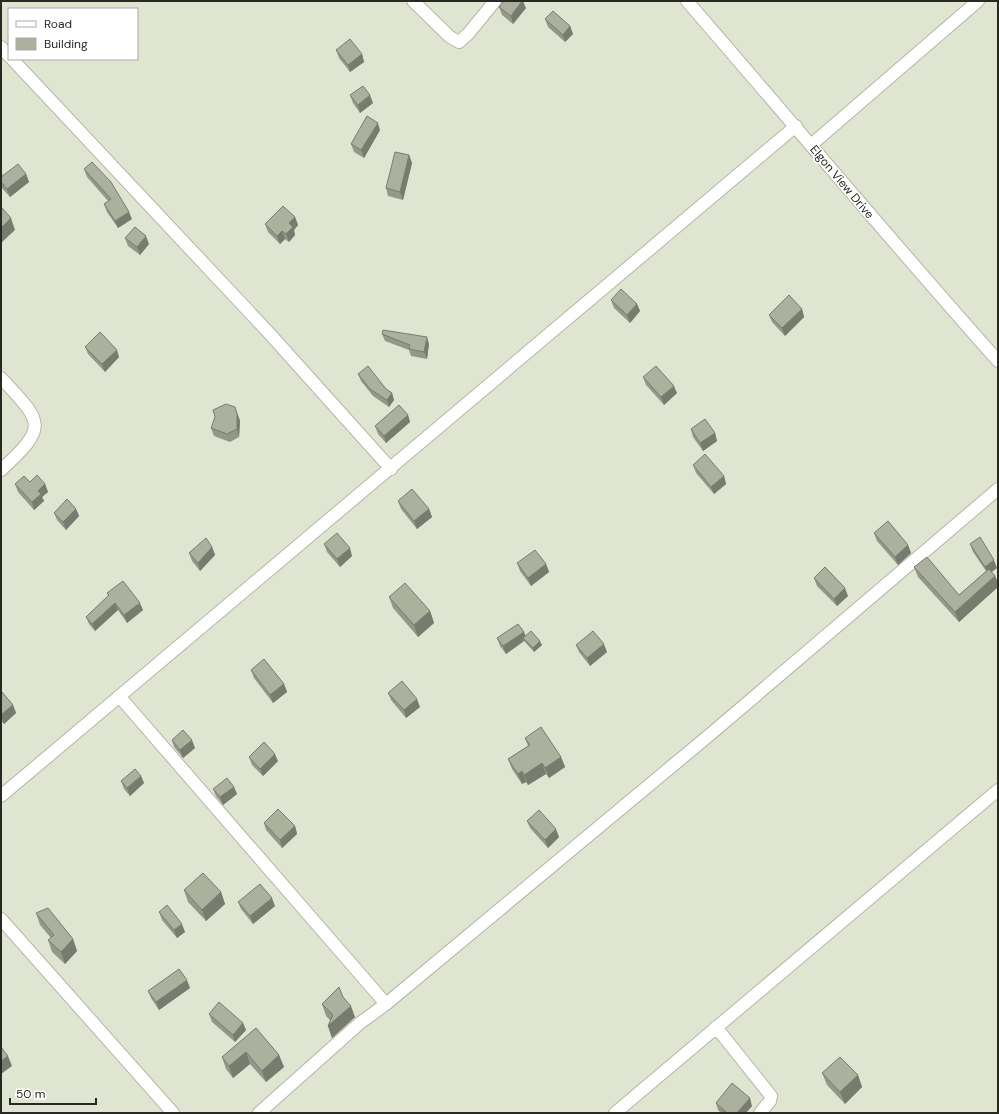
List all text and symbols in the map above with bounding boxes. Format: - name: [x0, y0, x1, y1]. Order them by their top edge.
- legend: [8, 8, 138, 60]
- text: Road: [44, 16, 72, 32]
- text: Building: [44, 36, 88, 52]
- street label: Elgon View Drive: [807, 142, 878, 222]
- scale bar: [10, 1080, 96, 1106]
- text: 50 m: [16, 1086, 45, 1102]

